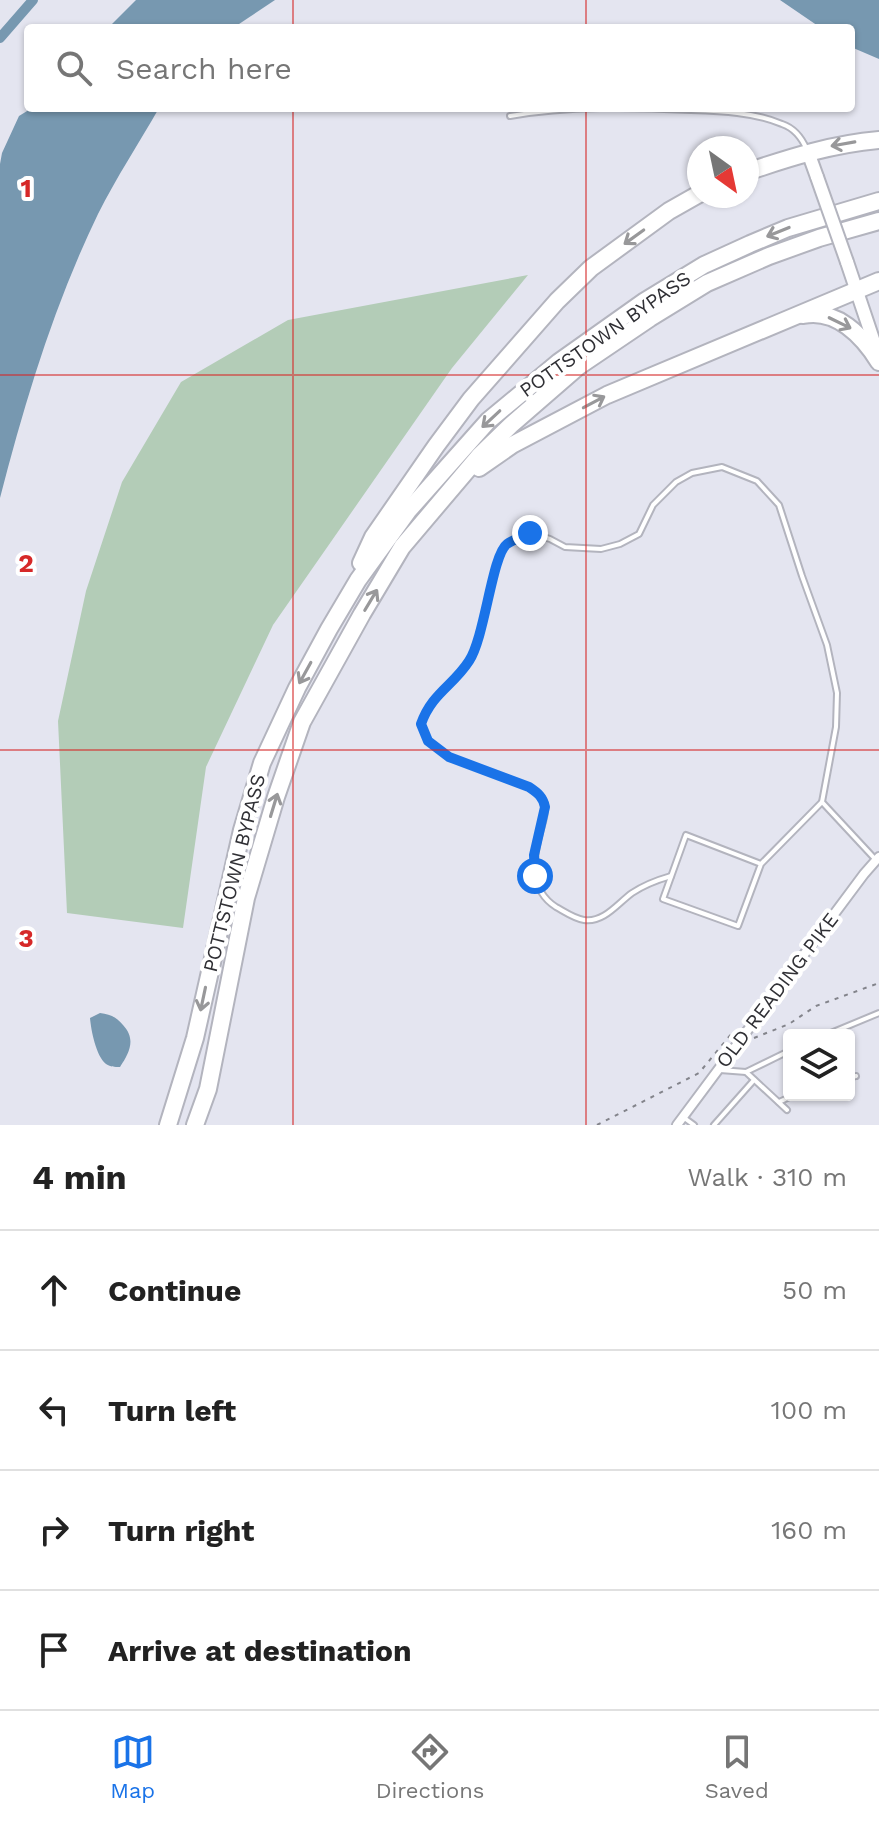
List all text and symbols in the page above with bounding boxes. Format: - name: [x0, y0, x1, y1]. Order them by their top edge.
- search box: [24, 24, 855, 112]
- icon: search: [52, 46, 96, 90]
- text: Search here: [116, 51, 292, 86]
- north arrow: [687, 136, 759, 208]
- one-way arrow: [831, 138, 857, 153]
- text: 1: [20, 173, 32, 203]
- one-way arrow: [766, 226, 791, 241]
- one-way arrow: [624, 228, 645, 245]
- street label: POTTSTOWN BYPASS: [515, 266, 695, 402]
- one-way arrow: [827, 316, 851, 331]
- one-way arrow: [581, 393, 605, 409]
- one-way arrow: [481, 409, 501, 428]
- route end: [512, 515, 548, 551]
- text: 2: [18, 548, 34, 578]
- one-way arrow: [363, 589, 379, 612]
- one-way arrow: [297, 660, 313, 684]
- street label: POTTSTOWN BYPASS: [198, 771, 270, 975]
- one-way arrow: [267, 793, 282, 818]
- route start: [517, 858, 553, 894]
- street label: OLD READING PIKE: [711, 908, 843, 1072]
- text: 3: [18, 923, 34, 953]
- one-way arrow: [195, 986, 210, 1012]
- map controls: [783, 1029, 855, 1101]
- button: layers: [783, 1029, 855, 1101]
- text: 4 min: [32, 1157, 127, 1197]
- text: Walk · 310 m: [687, 1162, 847, 1192]
- icon: ahead: [32, 1268, 76, 1312]
- text: Continue: [108, 1273, 241, 1308]
- text: 50 m: [782, 1275, 847, 1305]
- icon: left: [32, 1388, 76, 1432]
- text: Turn left: [108, 1393, 236, 1428]
- text: 100 m: [771, 1395, 847, 1425]
- icon: right: [32, 1508, 76, 1552]
- text: Turn right: [108, 1513, 254, 1548]
- text: 160 m: [771, 1515, 847, 1545]
- icon: arrive: [32, 1628, 76, 1672]
- text: Arrive at destination: [108, 1633, 412, 1668]
- tab: Map: [110, 1730, 155, 1803]
- tab: Directions: [376, 1730, 484, 1803]
- tab: Saved: [705, 1730, 769, 1803]

